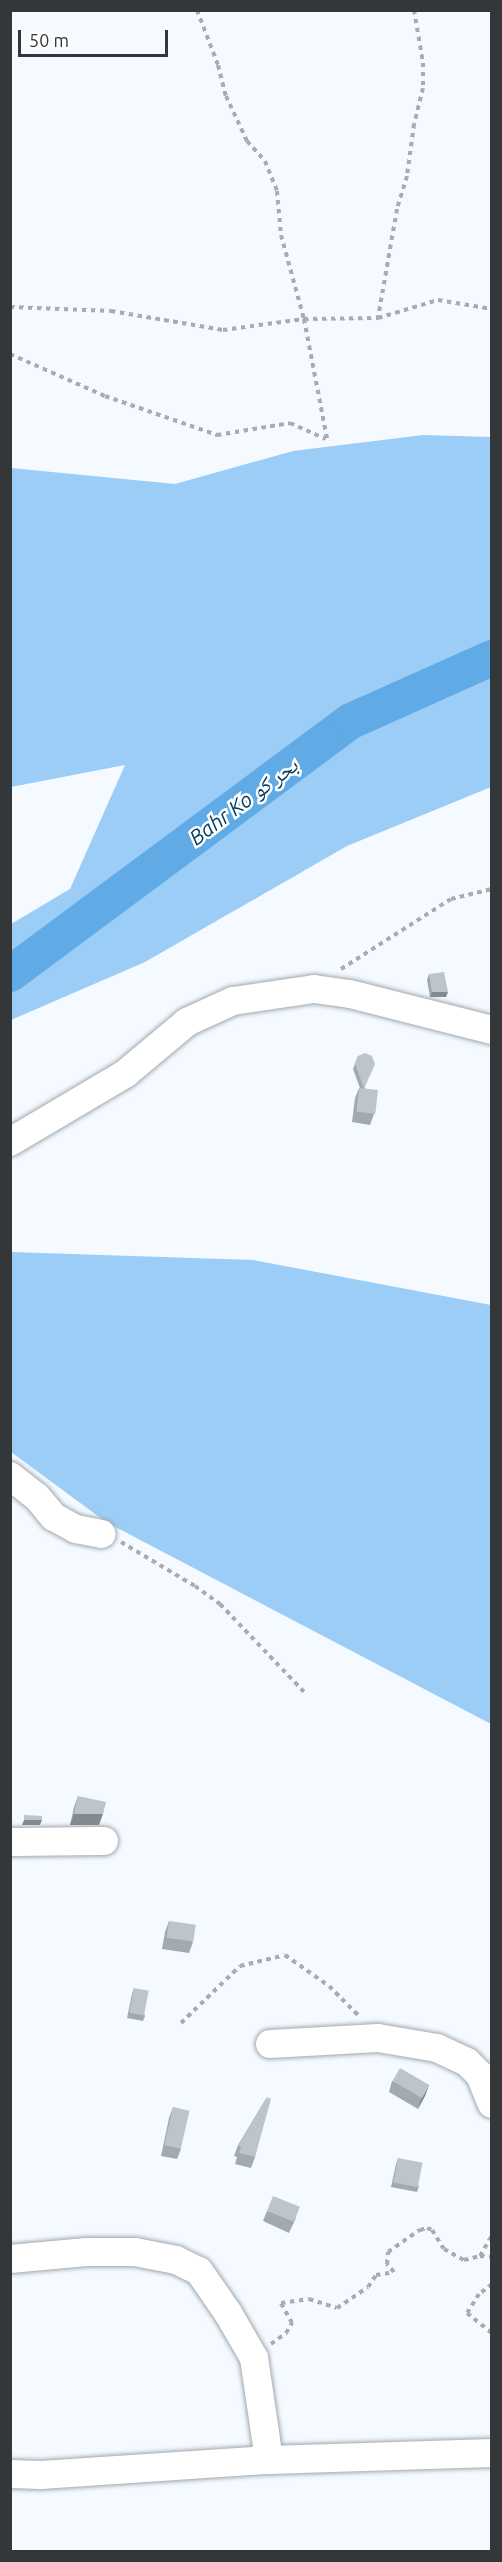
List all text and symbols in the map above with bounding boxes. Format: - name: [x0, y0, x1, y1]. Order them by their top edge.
- scale bar: [21, 18, 171, 56]
- text: 50 m: [29, 30, 69, 50]
- water label: Bahr Ko بحر كو: [184, 752, 302, 850]

